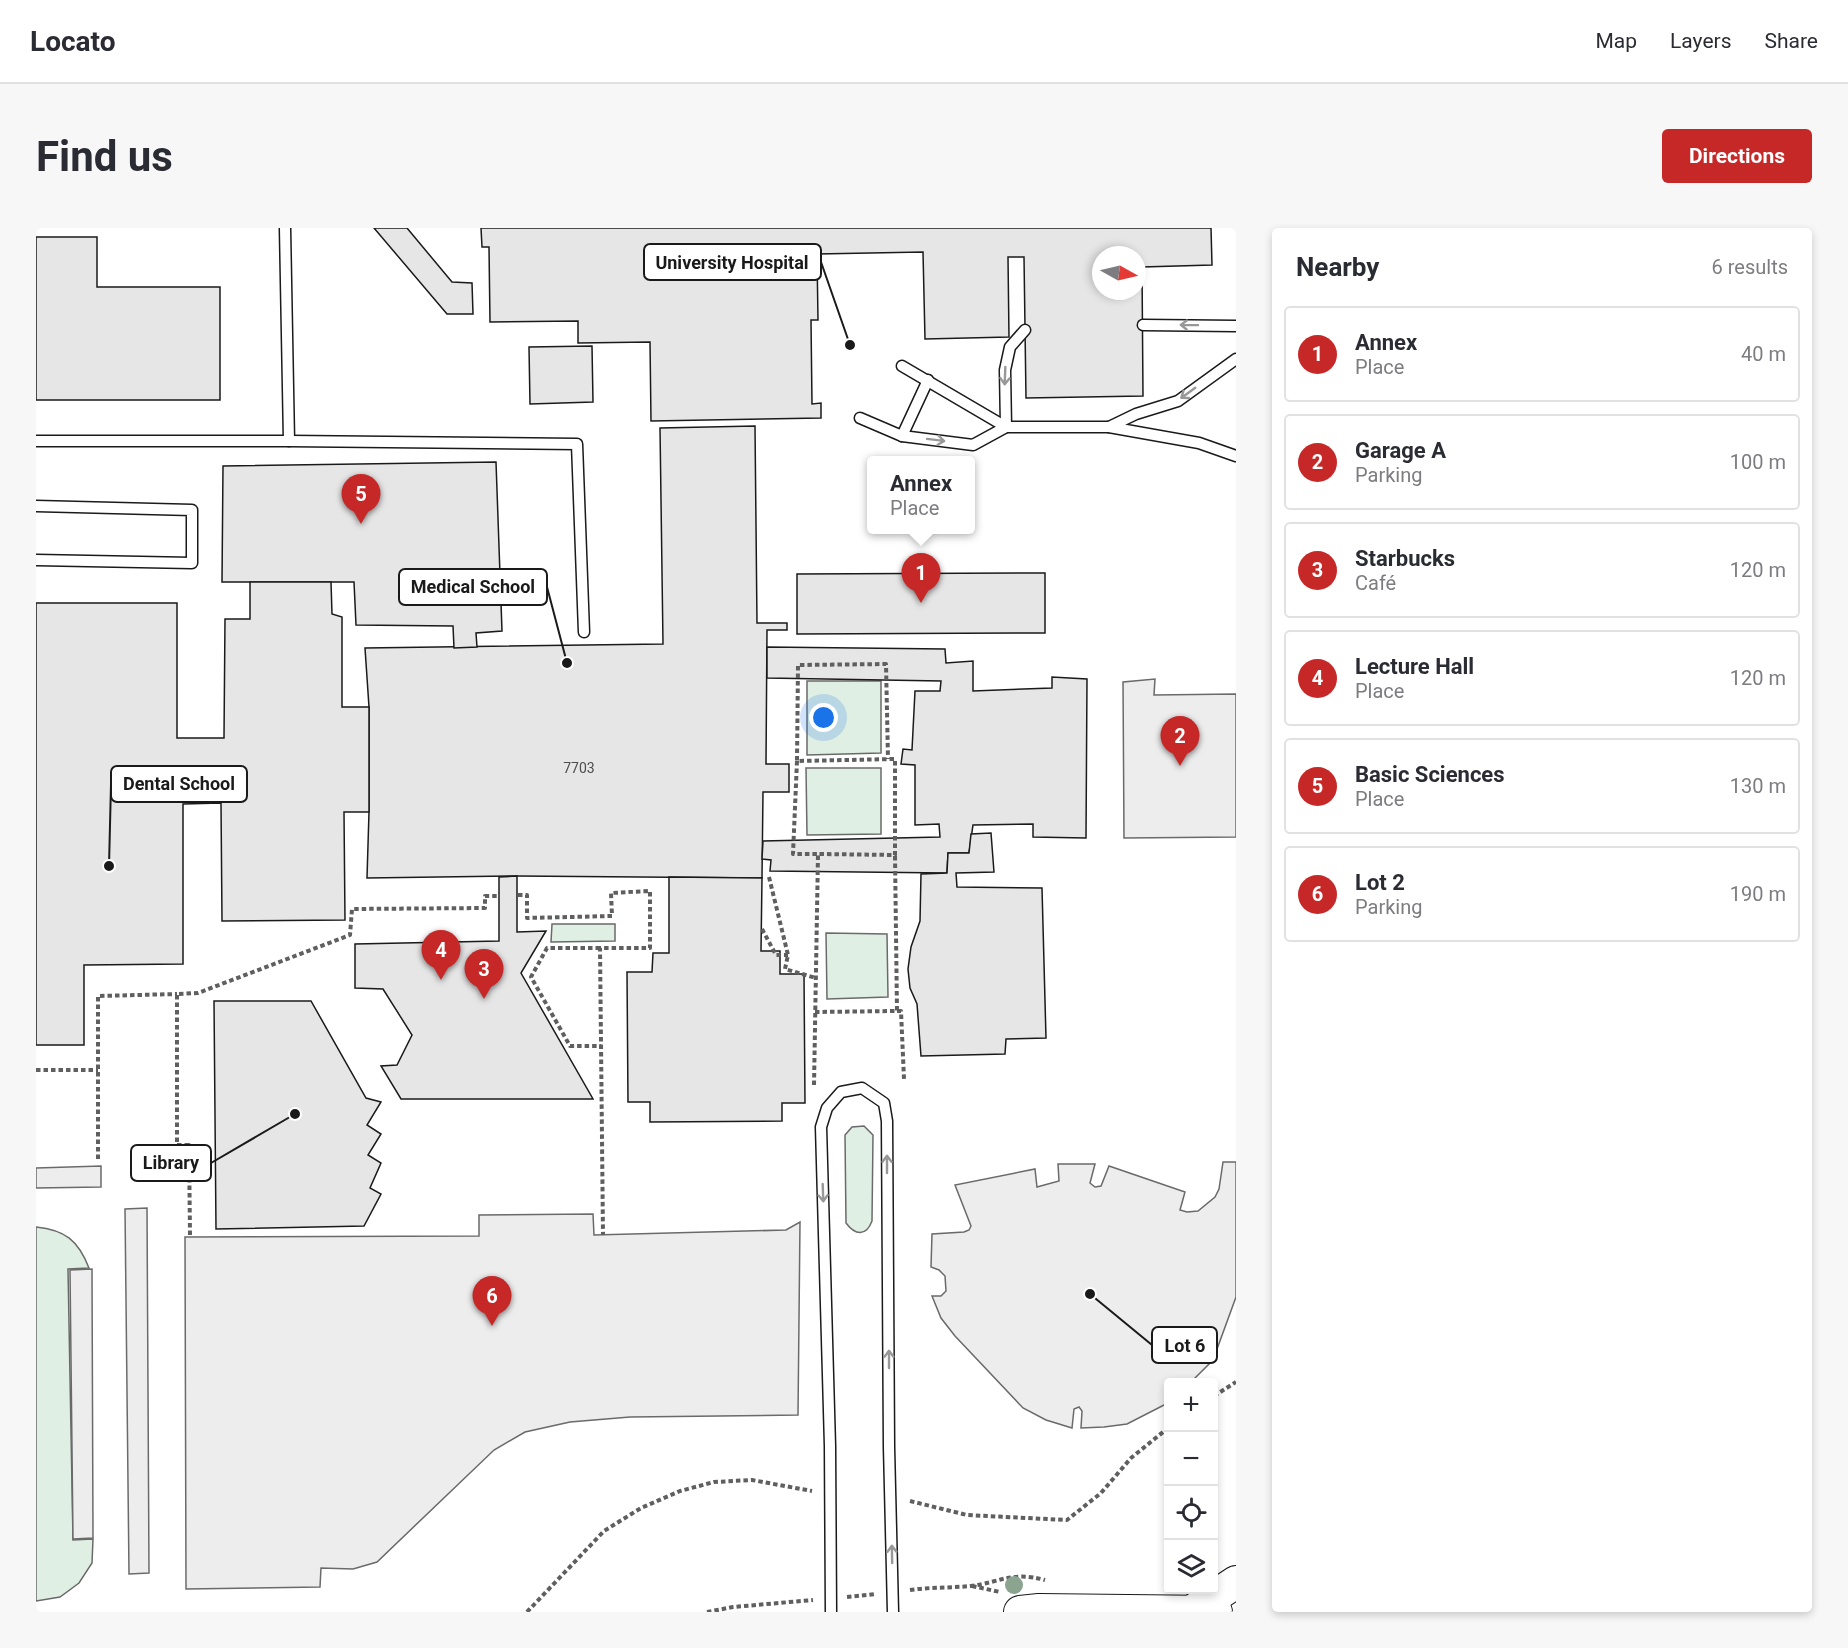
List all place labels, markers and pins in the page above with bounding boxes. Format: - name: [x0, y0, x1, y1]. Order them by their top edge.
- callout: University Hospital: [644, 244, 821, 280]
- pin: 5: [342, 474, 380, 524]
- pin: 1: [902, 554, 940, 603]
- callout: Medical School: [399, 569, 547, 605]
- pin: 2: [1160, 716, 1200, 766]
- callout: Dental School: [111, 766, 247, 802]
- pin: 4: [422, 930, 460, 980]
- pin: 3: [464, 950, 504, 999]
- callout: Library: [131, 1145, 211, 1181]
- pin: 6: [472, 1276, 512, 1326]
- callout: Lot 6: [1152, 1327, 1217, 1363]

